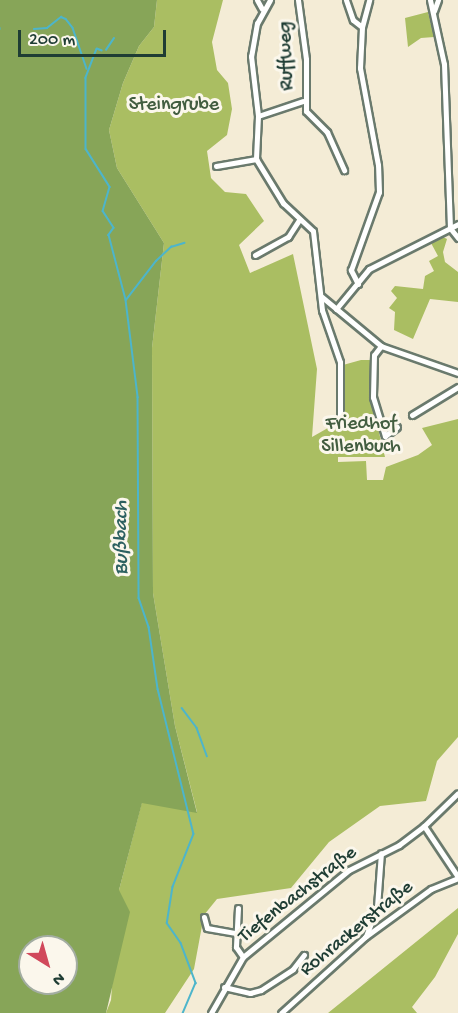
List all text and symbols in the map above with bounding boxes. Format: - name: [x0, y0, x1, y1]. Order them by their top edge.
- scale bar: [21, 18, 170, 56]
- street label: Ruffweg: [274, 21, 300, 91]
- text: 200 m: [29, 30, 75, 51]
- park label: Steingrube: [129, 93, 219, 117]
- park label: Friedhof Sillenbuch: [321, 412, 401, 459]
- water label: Bußbach: [110, 501, 136, 575]
- street label: Tiefenbachstraße: [234, 841, 362, 949]
- street label: Rohrackerstraße: [295, 876, 419, 982]
- north arrow: [18, 935, 78, 995]
- text: N: [48, 967, 68, 989]

